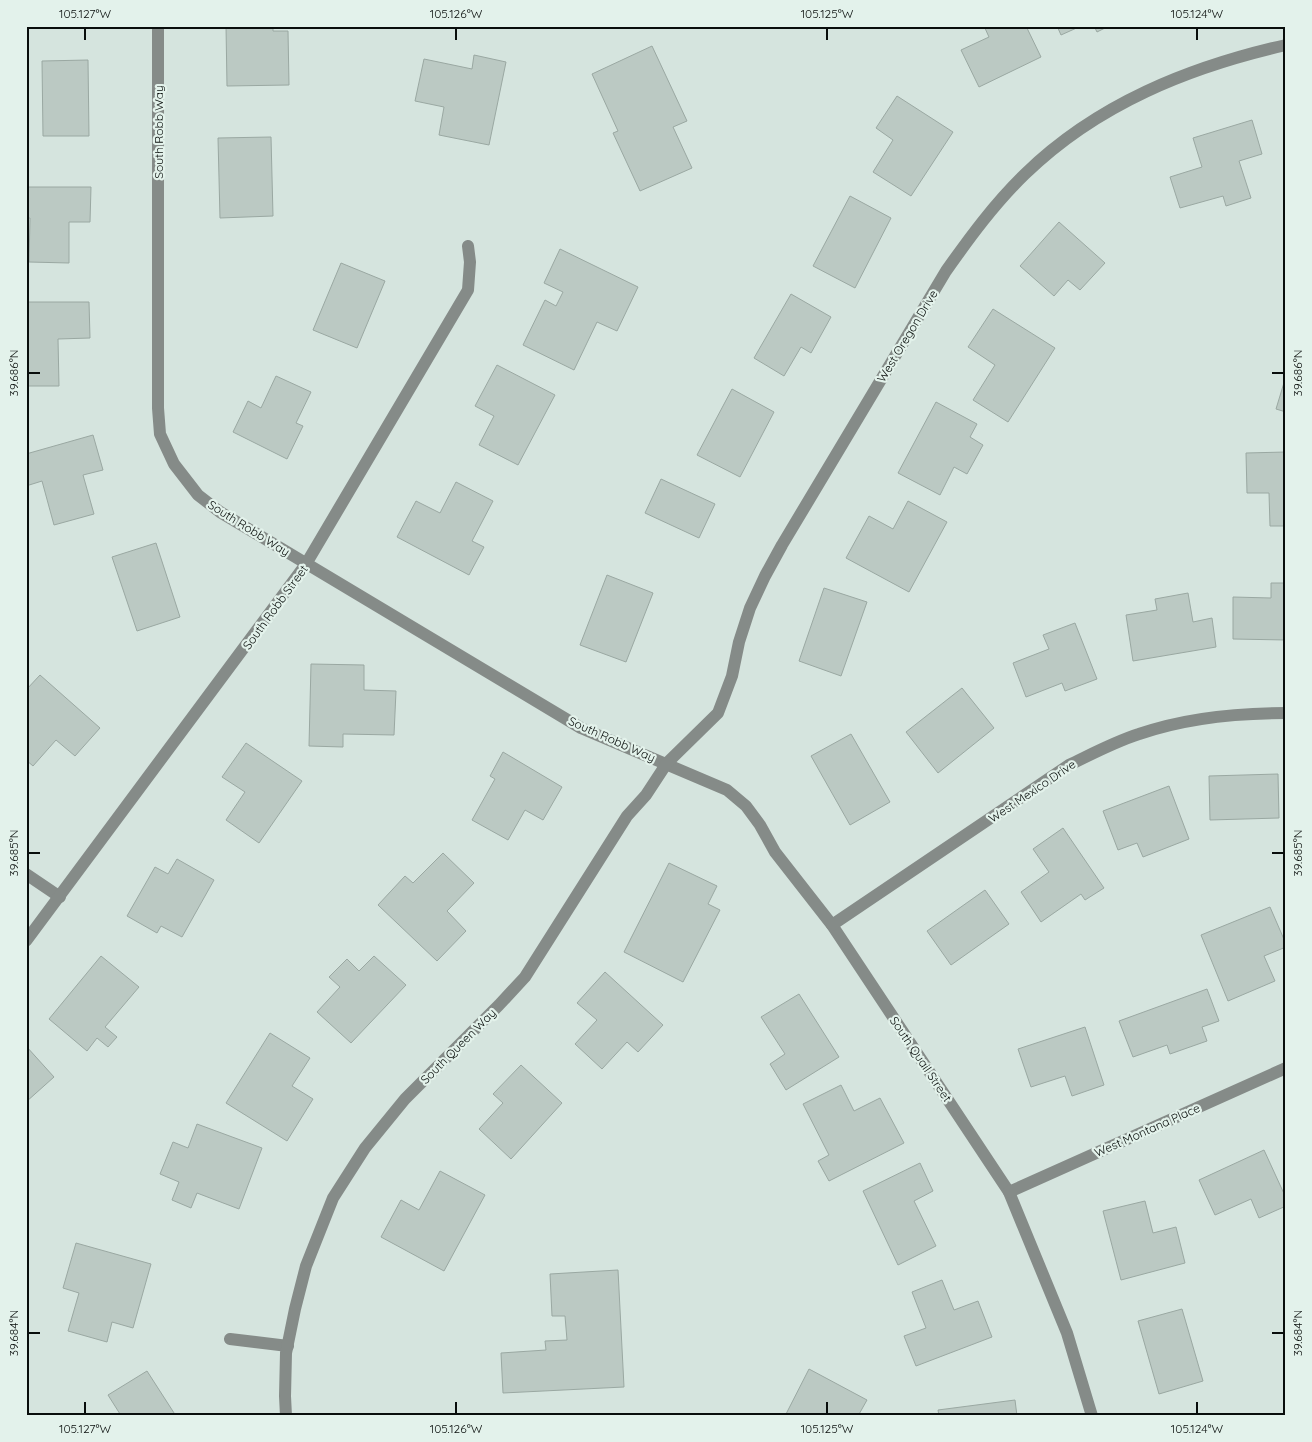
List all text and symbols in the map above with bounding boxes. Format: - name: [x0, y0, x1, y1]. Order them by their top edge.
- text: 105.127°W: [59, 6, 111, 21]
- text: 105.126°W: [430, 6, 483, 21]
- text: 105.125°W: [801, 6, 854, 21]
- text: 105.124°W: [1171, 6, 1224, 21]
- street label: South Robb Way: [151, 85, 166, 179]
- street label: West Oregon Drive: [874, 287, 941, 385]
- text: 39.686°N: [6, 350, 21, 396]
- text: 39.686°N: [1290, 350, 1305, 396]
- street label: South Robb Way: [205, 497, 293, 559]
- street label: South Robb Street: [239, 562, 311, 652]
- street label: South Robb Way: [566, 713, 658, 765]
- street label: West Mexico Drive: [986, 756, 1079, 826]
- text: 39.685°N: [6, 830, 21, 876]
- text: 39.685°N: [1290, 830, 1305, 876]
- street label: South Queen Way: [417, 1005, 499, 1087]
- street label: South Quail Street: [887, 1013, 955, 1105]
- street label: West Montana Place: [1092, 1100, 1202, 1160]
- text: 39.684°N: [6, 1310, 21, 1356]
- text: 39.684°N: [1290, 1310, 1305, 1356]
- text: 105.127°W: [59, 1421, 111, 1436]
- text: 105.126°W: [430, 1421, 483, 1436]
- text: 105.125°W: [801, 1421, 854, 1436]
- text: 105.124°W: [1171, 1421, 1224, 1436]

